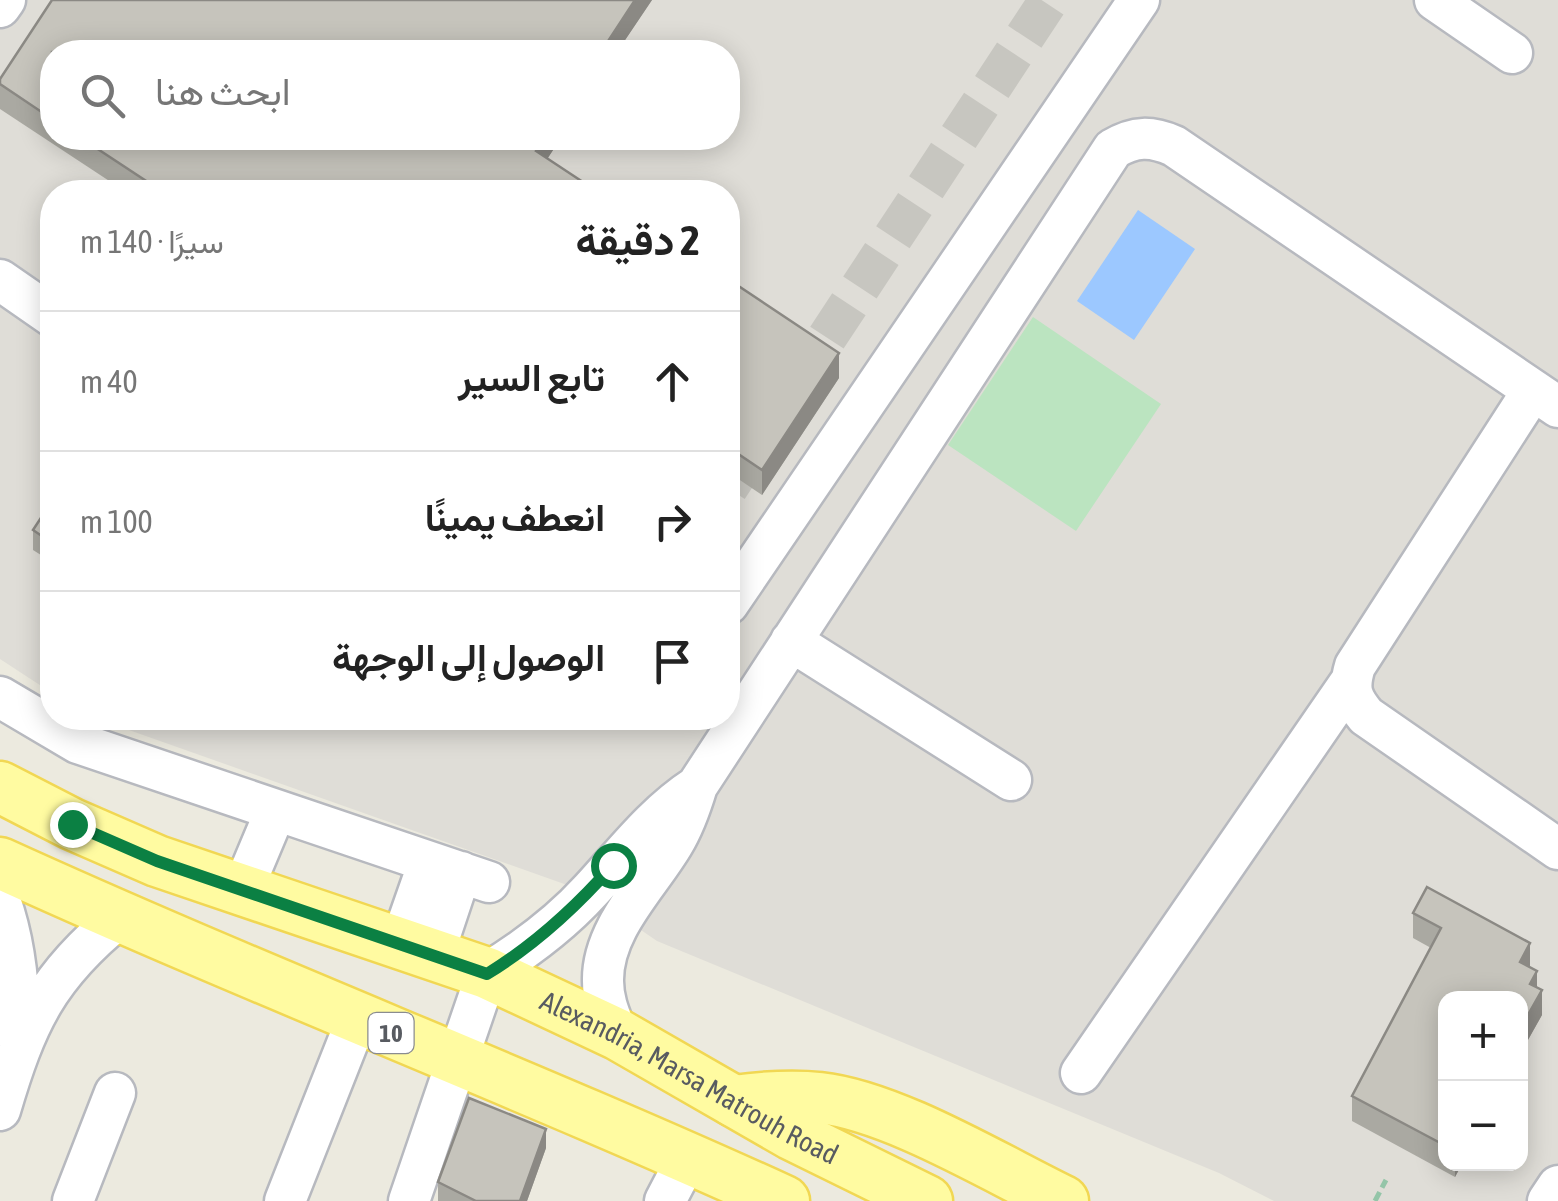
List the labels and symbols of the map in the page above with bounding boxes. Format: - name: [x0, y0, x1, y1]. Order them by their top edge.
- route end: [50, 802, 96, 848]
- route start: [591, 843, 637, 889]
- street label: Alexandria, Marsa Matrouh Road: [535, 984, 843, 1171]
- road number: 10: [368, 1013, 414, 1053]

